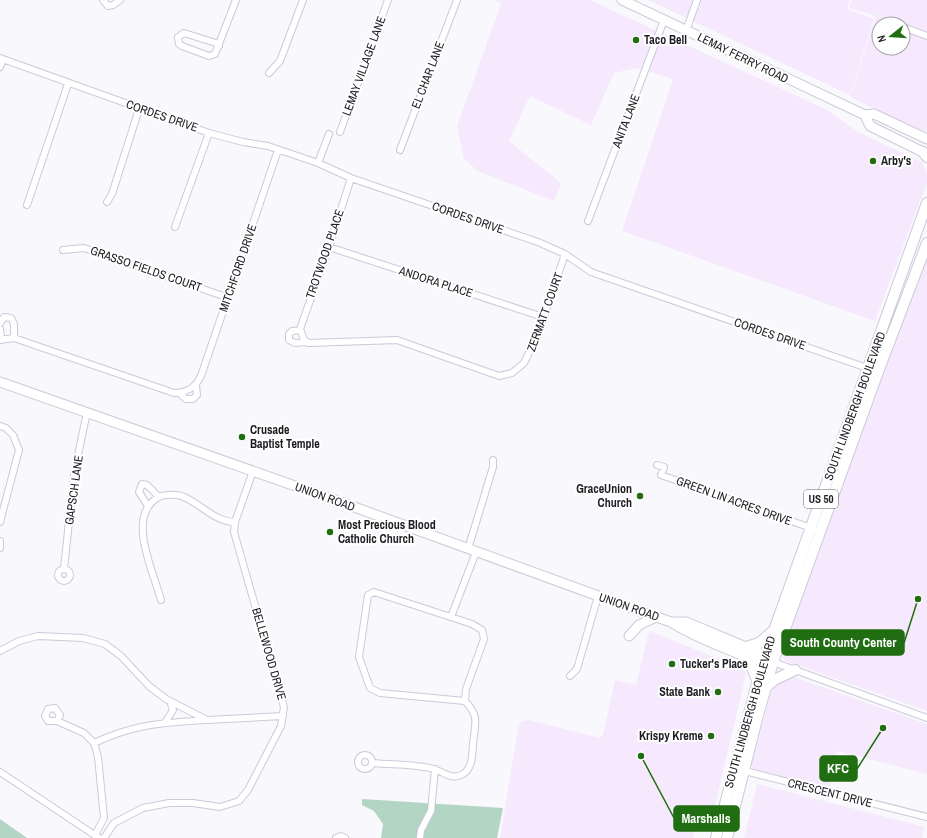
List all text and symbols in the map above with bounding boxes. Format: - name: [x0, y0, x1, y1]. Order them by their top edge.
- street label: LEMAY VILLAGE LANE: [339, 14, 389, 118]
- north arrow: [871, 16, 911, 56]
- street label: LEMAY FERRY ROAD: [695, 29, 791, 87]
- place label: Taco Bell: [644, 32, 687, 48]
- text: N: [874, 34, 889, 44]
- marker: Taco Bell: [631, 35, 641, 45]
- street label: EL CHAR LANE: [408, 39, 448, 111]
- street label: ANITA LANE: [608, 92, 644, 151]
- street label: CORDES DRIVE: [124, 96, 200, 136]
- place label: Arby's: [881, 153, 912, 169]
- marker: Arby's: [868, 156, 878, 166]
- street label: CORDES DRIVE: [430, 198, 506, 238]
- street label: TROTWOOD PLACE: [302, 207, 348, 301]
- street label: MITCHFORD DRIVE: [215, 222, 261, 314]
- street label: GRASSO FIELDS COURT: [88, 242, 204, 296]
- street label: ANDORA PLACE: [396, 262, 475, 301]
- street label: ZERMATT COURT: [523, 270, 567, 354]
- street label: CORDES DRIVE: [732, 314, 808, 354]
- street label: SOUTH LINDBERGH BOULEVARD: [821, 329, 889, 483]
- place label: Crusade Baptist Temple: [250, 422, 320, 452]
- marker: Crusade Baptist Temple: [237, 432, 247, 442]
- street label: GAPSCH LANE: [61, 454, 87, 526]
- street label: GREEN LIN ACRES DRIVE: [674, 473, 794, 529]
- street label: UNION ROAD: [293, 479, 357, 515]
- place label: GraceUnion Church: [576, 481, 632, 511]
- road number: US 50: [804, 490, 838, 508]
- marker: GraceUnion Church: [635, 491, 645, 501]
- place label: Most Precious Blood Catholic Church: [338, 517, 436, 547]
- marker: Most Precious Blood Catholic Church: [325, 527, 335, 537]
- street label: UNION ROAD: [597, 589, 661, 625]
- street label: BELLEWOOD DRIVE: [248, 606, 290, 702]
- callout: South County Center: [782, 630, 904, 655]
- street label: SOUTH LINDBERGH BOULEVARD: [721, 634, 779, 790]
- text: South County Center: [790, 634, 897, 651]
- place label: Tucker's Place: [680, 656, 748, 672]
- marker: Tucker's Place: [667, 659, 677, 669]
- place label: State Bank: [659, 684, 711, 700]
- marker: State Bank: [713, 687, 723, 697]
- place label: Krispy Kreme: [639, 728, 704, 744]
- marker: Krispy Kreme: [706, 731, 716, 741]
- callout: KFC: [820, 756, 857, 781]
- text: KFC: [827, 760, 849, 777]
- street label: CRESCENT DRIVE: [786, 775, 874, 811]
- callout: Marshalls: [674, 806, 739, 831]
- text: Marshalls: [681, 810, 731, 827]

